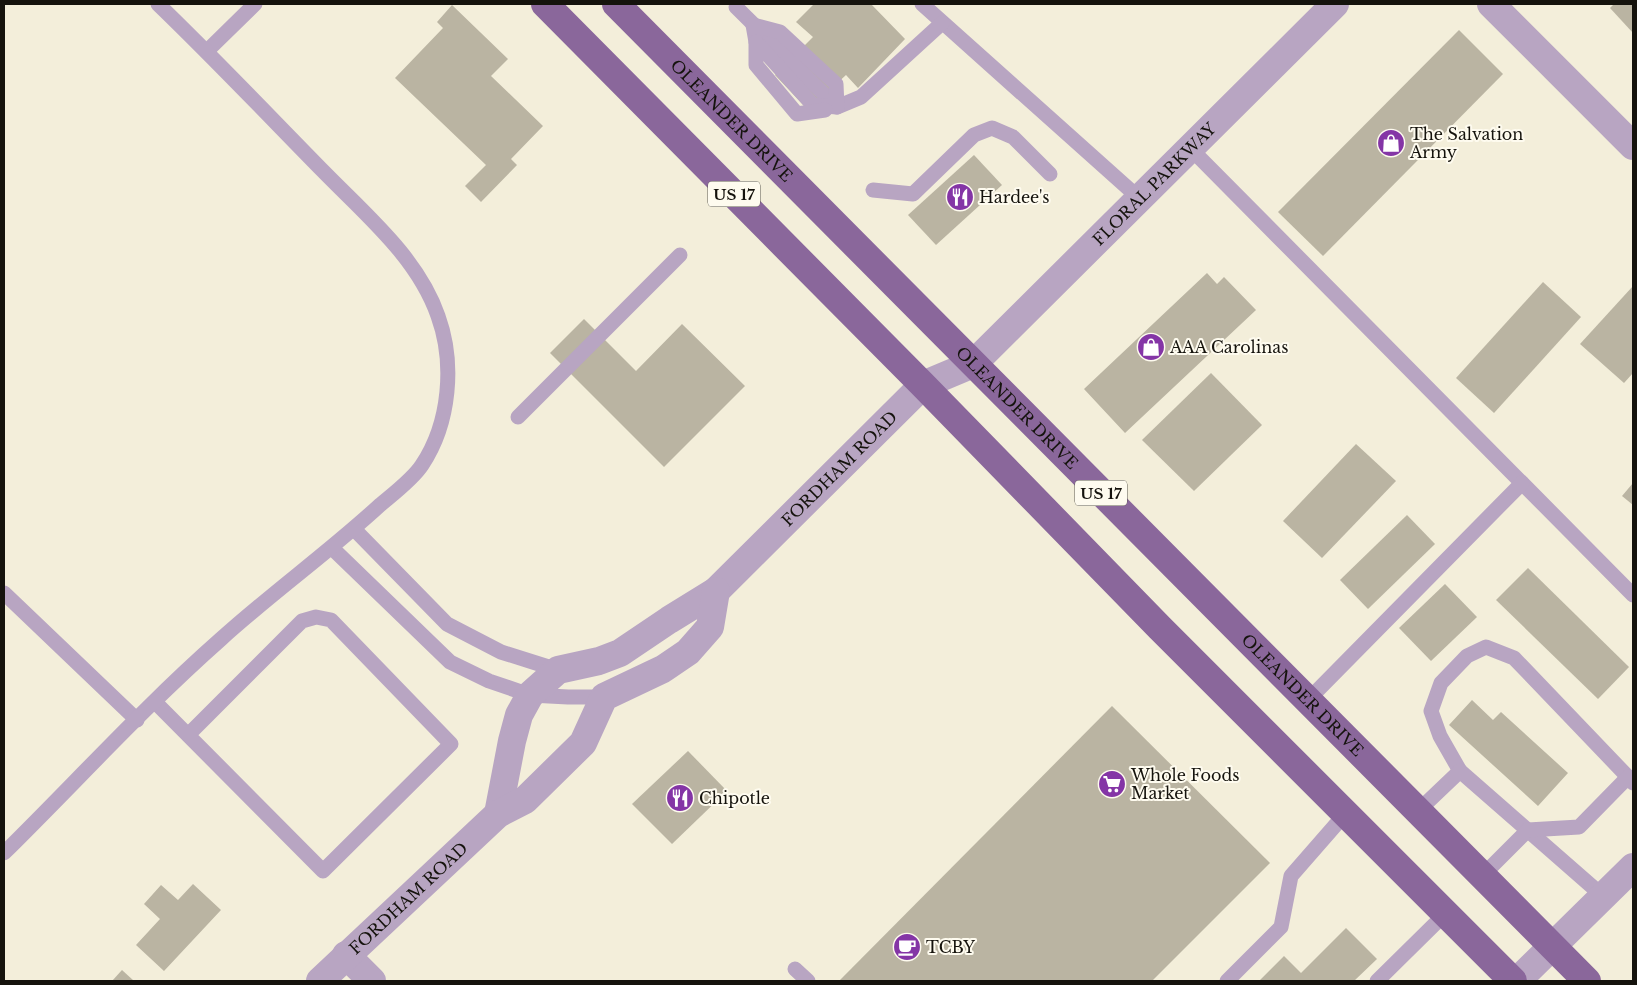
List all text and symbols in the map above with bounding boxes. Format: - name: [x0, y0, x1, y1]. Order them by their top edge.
- street label: OLEANDER DRIVE: [666, 55, 797, 186]
- street label: FLORAL PARKWAY: [1088, 118, 1220, 250]
- place label: The Salvation Army: [1409, 124, 1523, 162]
- shop icon: The Salvation Army: [1376, 128, 1406, 158]
- road number: US 17: [708, 182, 760, 206]
- restaurant icon: Hardee's: [945, 182, 975, 212]
- place label: Hardee's: [979, 187, 1050, 207]
- shop icon: AAA Carolinas: [1136, 332, 1166, 362]
- place label: AAA Carolinas: [1169, 337, 1288, 357]
- street label: OLEANDER DRIVE: [952, 342, 1082, 473]
- street label: FORDHAM ROAD: [777, 407, 901, 530]
- road number: US 17: [1075, 480, 1127, 506]
- street label: OLEANDER DRIVE: [1237, 629, 1368, 760]
- place label: Whole Foods Market: [1130, 765, 1240, 803]
- supermarket icon: Whole Foods Market: [1097, 769, 1127, 799]
- restaurant icon: Chipotle: [665, 783, 695, 813]
- place label: Chipotle: [699, 788, 770, 808]
- street label: FORDHAM ROAD: [345, 838, 472, 959]
- cafe icon: TCBY: [892, 932, 922, 962]
- place label: TCBY: [926, 937, 975, 957]

